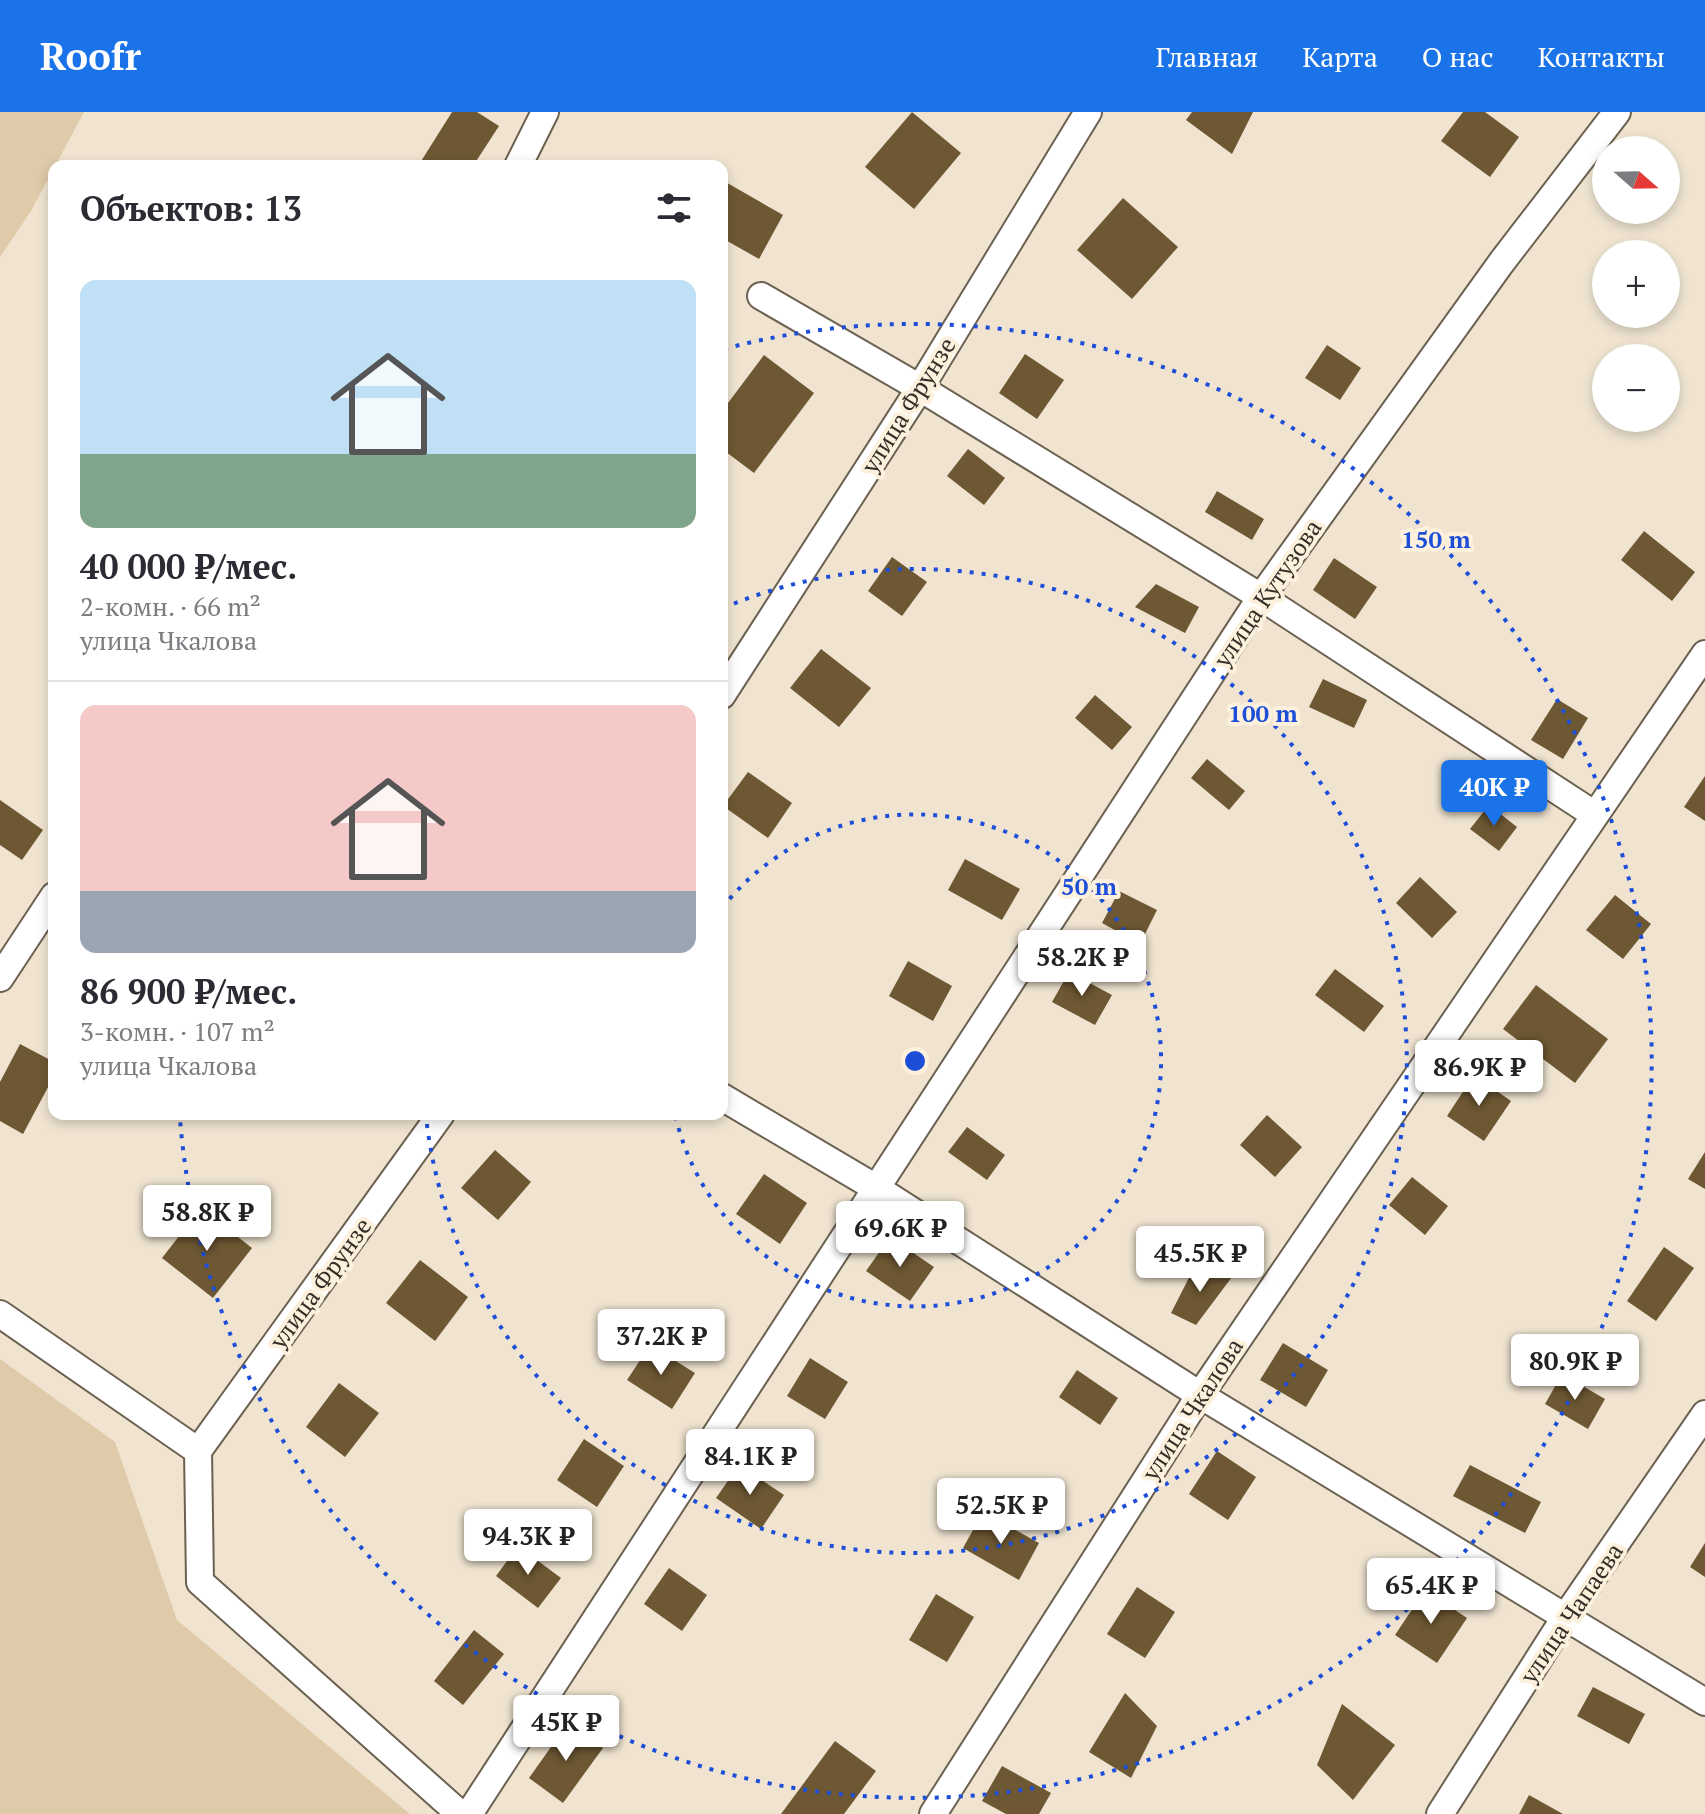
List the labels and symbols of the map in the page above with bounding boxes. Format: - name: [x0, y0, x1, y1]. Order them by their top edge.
- north arrow: [1592, 136, 1680, 224]
- street label: улица Фрунзе: [853, 331, 962, 480]
- street label: улица Кутузова: [1205, 513, 1328, 674]
- text: 150 m: [1401, 523, 1471, 555]
- text: 100 m: [1228, 697, 1298, 729]
- pin: 40K ₽: [1438, 760, 1550, 828]
- text: 50 m: [1061, 870, 1117, 902]
- pin: 58.2K ₽: [1008, 930, 1156, 998]
- pin: 86.9K ₽: [1405, 1040, 1553, 1108]
- centre of rings: [901, 1047, 929, 1075]
- pin: 58.8K ₽: [133, 1185, 281, 1253]
- pin: 69.6K ₽: [826, 1201, 974, 1269]
- street label: улица Фрунзе: [261, 1211, 378, 1356]
- pin: 45.5K ₽: [1126, 1226, 1274, 1294]
- pin: 37.2K ₽: [587, 1309, 735, 1377]
- street label: улица Чкалова: [1134, 1332, 1250, 1487]
- pin: 80.9K ₽: [1501, 1334, 1649, 1402]
- pin: 84.1K ₽: [676, 1429, 824, 1497]
- pin: 52.5K ₽: [927, 1478, 1075, 1546]
- pin: 94.3K ₽: [454, 1509, 602, 1577]
- street label: улица Чапаева: [1512, 1536, 1630, 1690]
- pin: 65.4K ₽: [1357, 1558, 1505, 1626]
- pin: 45K ₽: [510, 1695, 622, 1763]

